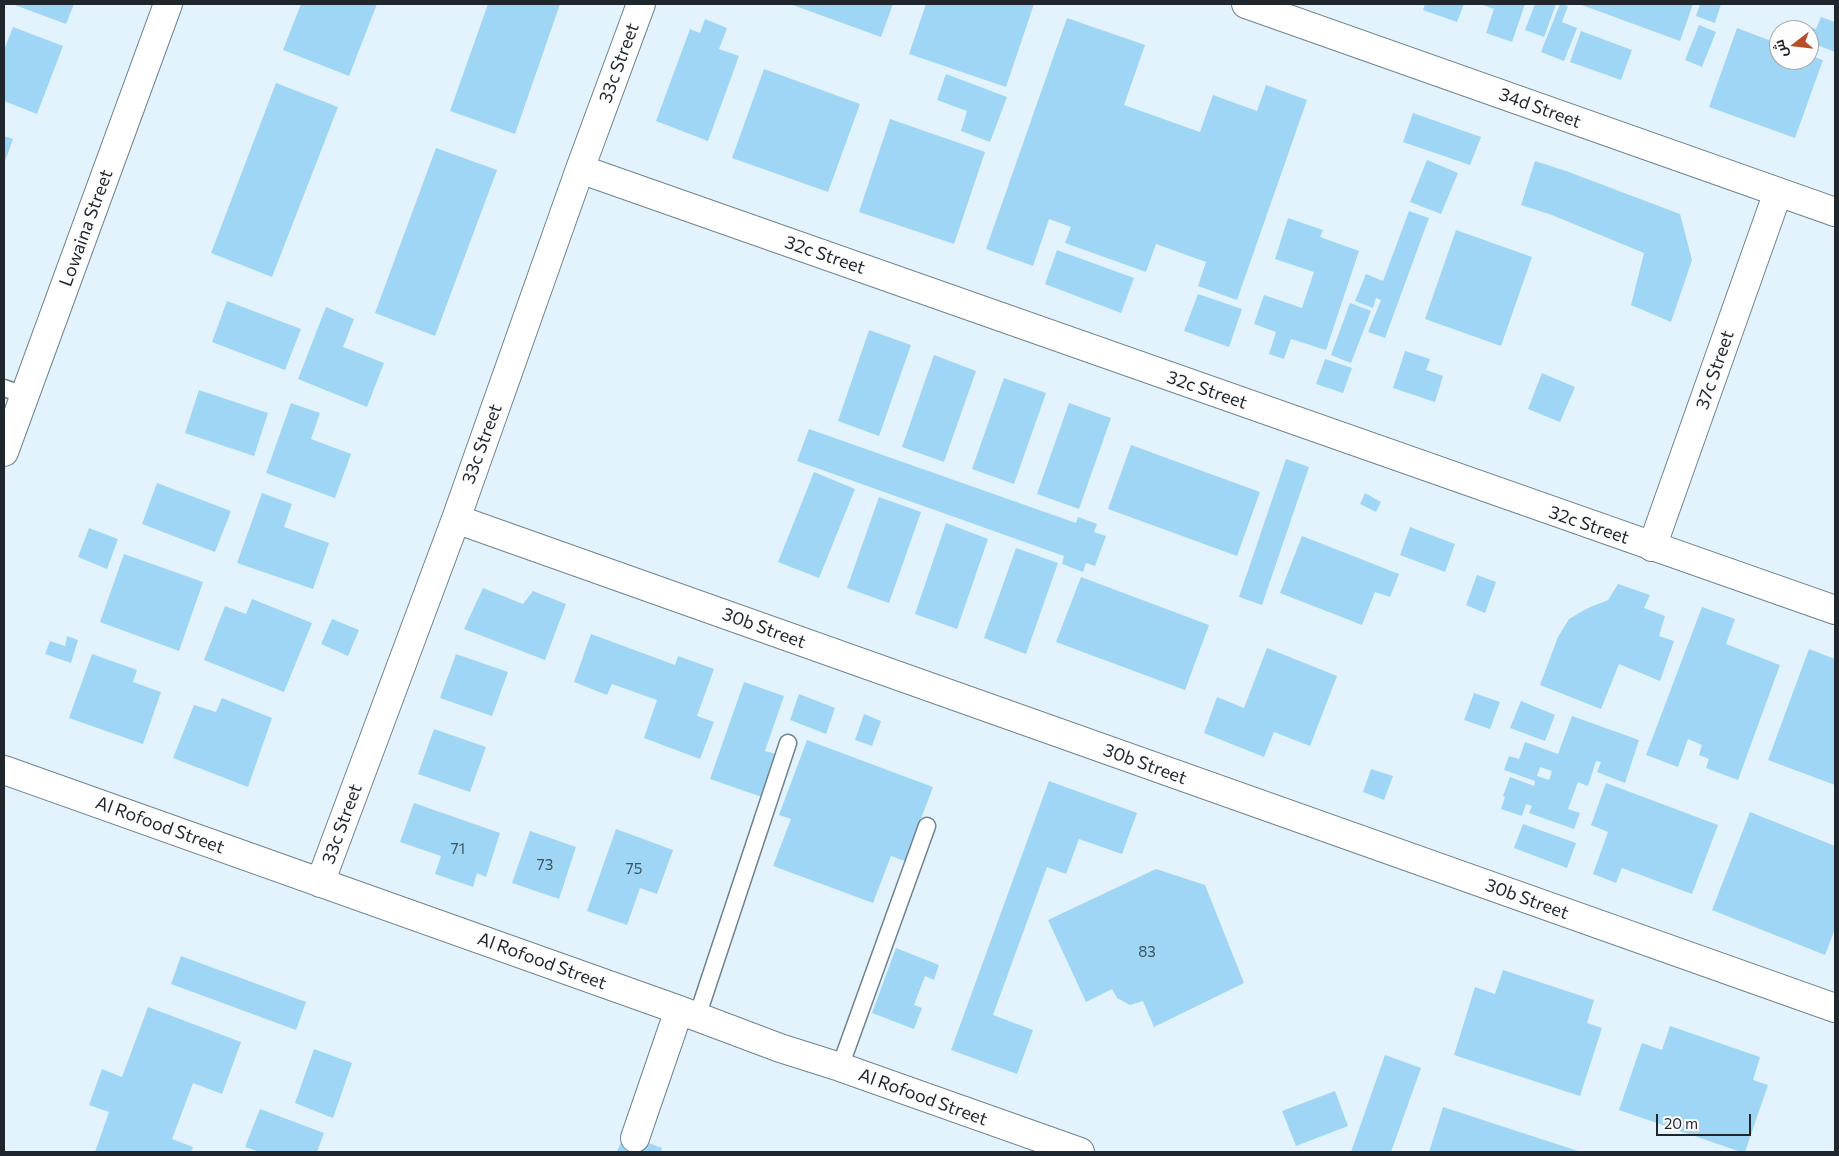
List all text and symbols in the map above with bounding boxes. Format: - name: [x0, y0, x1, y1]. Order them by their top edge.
- street label: 33c Street: [595, 20, 643, 106]
- north arrow: [1769, 20, 1819, 70]
- text: ش: [1769, 38, 1791, 60]
- street label: 34d Street: [1496, 83, 1584, 133]
- street label: Lowaina Street: [55, 166, 117, 290]
- street label: 32c Street: [782, 231, 868, 279]
- street label: 37c Street: [1691, 328, 1739, 412]
- street label: 32c Street: [1164, 366, 1250, 414]
- street label: 33c Street: [458, 401, 506, 487]
- street label: 32c Street: [1546, 501, 1632, 549]
- street label: 30b Street: [719, 603, 809, 653]
- street label: 30b Street: [1100, 739, 1190, 789]
- street label: 33c Street: [318, 781, 366, 867]
- street label: Al Rofood Street: [93, 792, 227, 858]
- house number: 71: [451, 840, 465, 858]
- house number: 73: [537, 856, 553, 874]
- house number: 75: [626, 860, 642, 878]
- street label: 30b Street: [1482, 874, 1572, 924]
- street label: Al Rofood Street: [475, 928, 609, 994]
- house number: 83: [1138, 943, 1156, 961]
- street label: Al Rofood Street: [856, 1064, 990, 1130]
- scale bar: [1659, 1104, 1754, 1136]
- text: 20 m: [1664, 1114, 1698, 1132]

